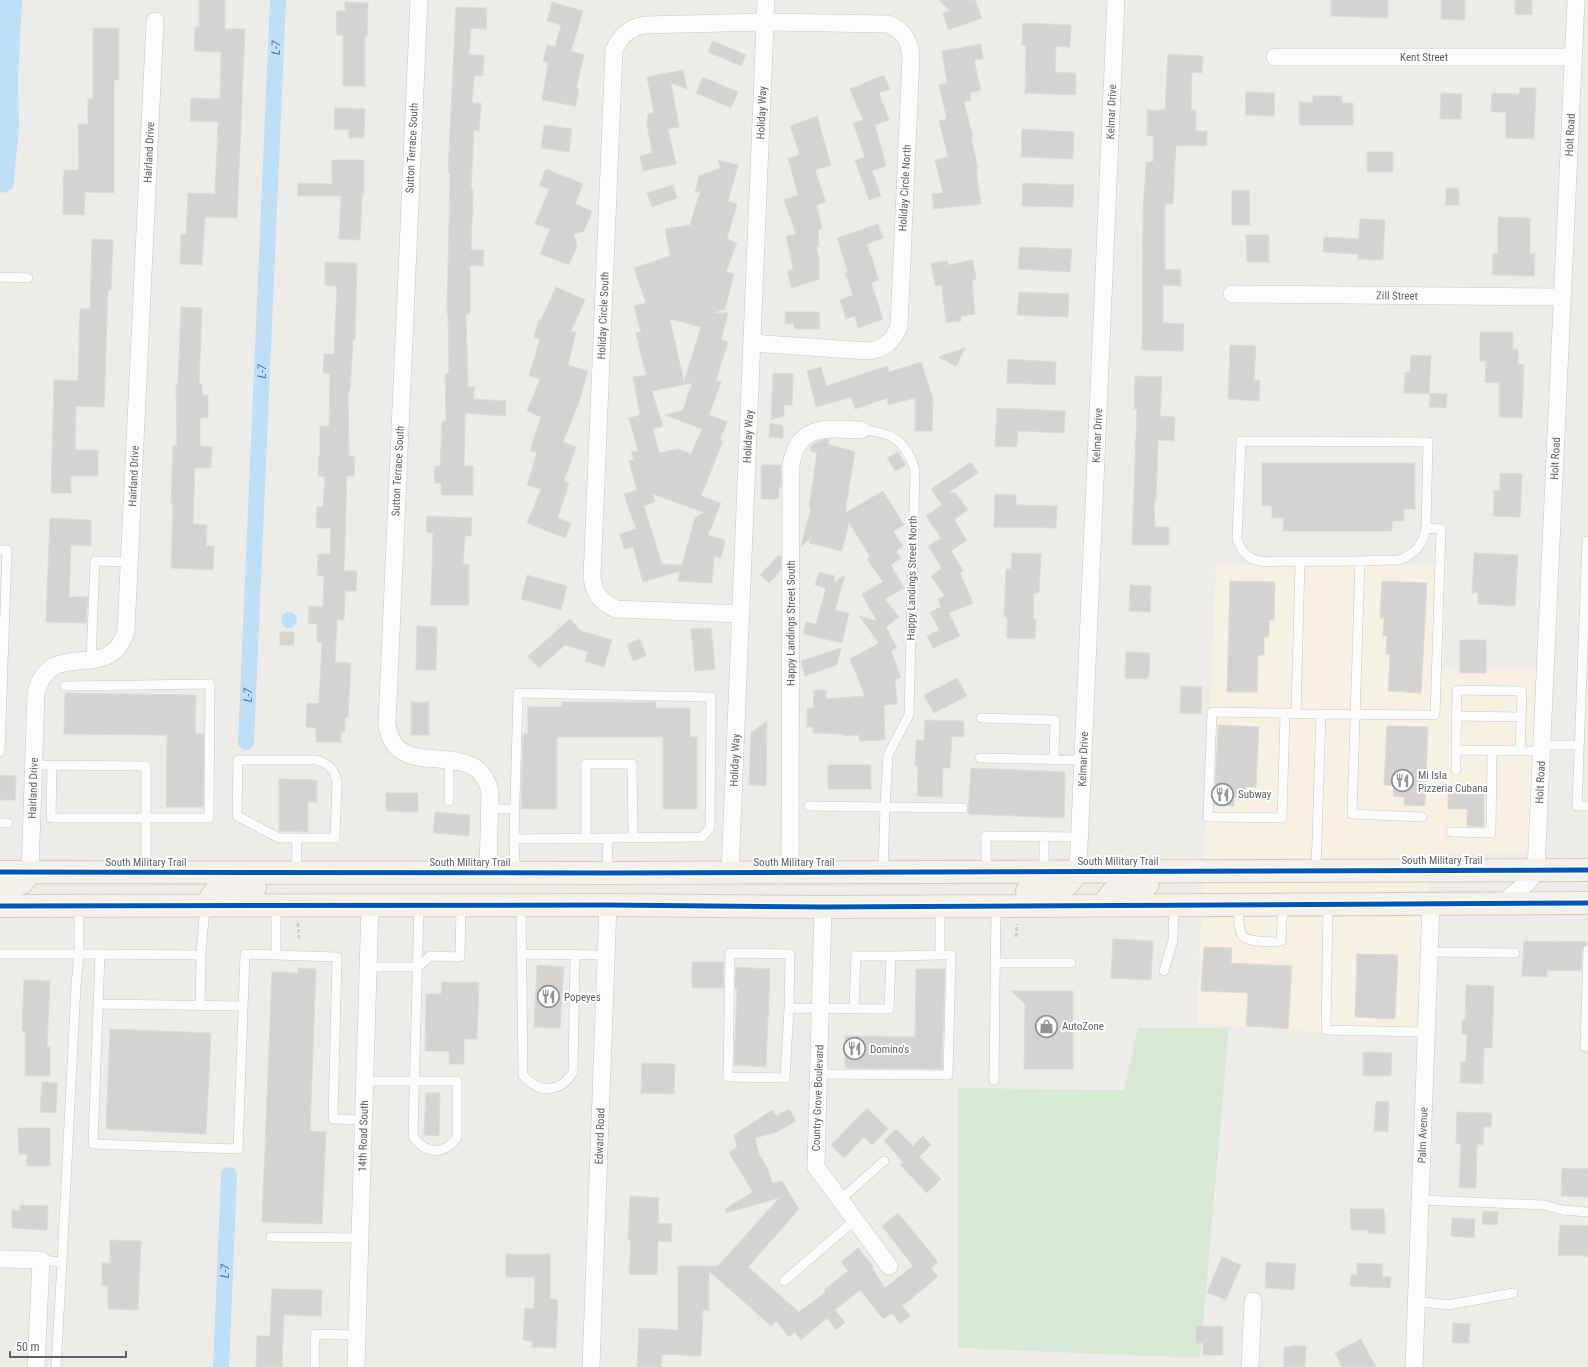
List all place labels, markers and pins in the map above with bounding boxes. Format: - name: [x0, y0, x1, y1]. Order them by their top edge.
- restaurant icon: Mi Isla Pizzeria Cubana: [1390, 768, 1416, 794]
- place label: Mi Isla Pizzeria Cubana: [1418, 769, 1488, 795]
- restaurant icon: Subway: [1210, 781, 1236, 807]
- place label: Subway: [1238, 788, 1272, 801]
- restaurant icon: Popeyes: [536, 984, 562, 1010]
- place label: Popeyes: [564, 991, 601, 1004]
- shop icon: AutoZone: [1033, 1013, 1059, 1039]
- place label: AutoZone: [1062, 1020, 1104, 1033]
- restaurant icon: Domino's: [842, 1036, 868, 1062]
- place label: Domino's: [870, 1043, 909, 1056]

